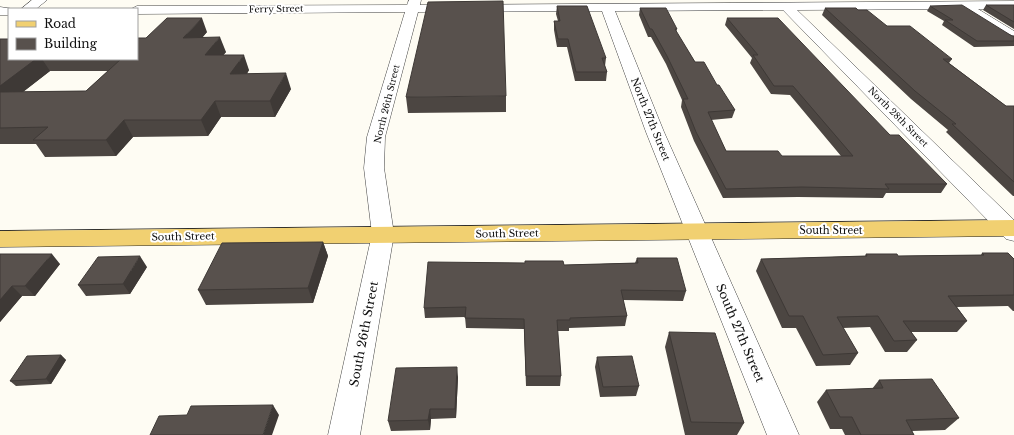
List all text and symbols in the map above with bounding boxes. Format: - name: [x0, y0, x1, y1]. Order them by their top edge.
- street label: Ferry Street: [249, 3, 304, 14]
- legend: [8, 8, 138, 60]
- text: Road: [44, 16, 76, 31]
- text: Building: [44, 36, 98, 51]
- street label: North 26th Street: [371, 63, 402, 144]
- street label: North 27th Street: [628, 76, 673, 163]
- street label: North 28th Street: [866, 84, 931, 149]
- street label: South Street: [799, 224, 863, 237]
- street label: South Street: [475, 226, 539, 241]
- street label: South Street: [151, 229, 215, 244]
- street label: South 26th Street: [346, 279, 381, 388]
- street label: South 27th Street: [713, 281, 768, 385]

